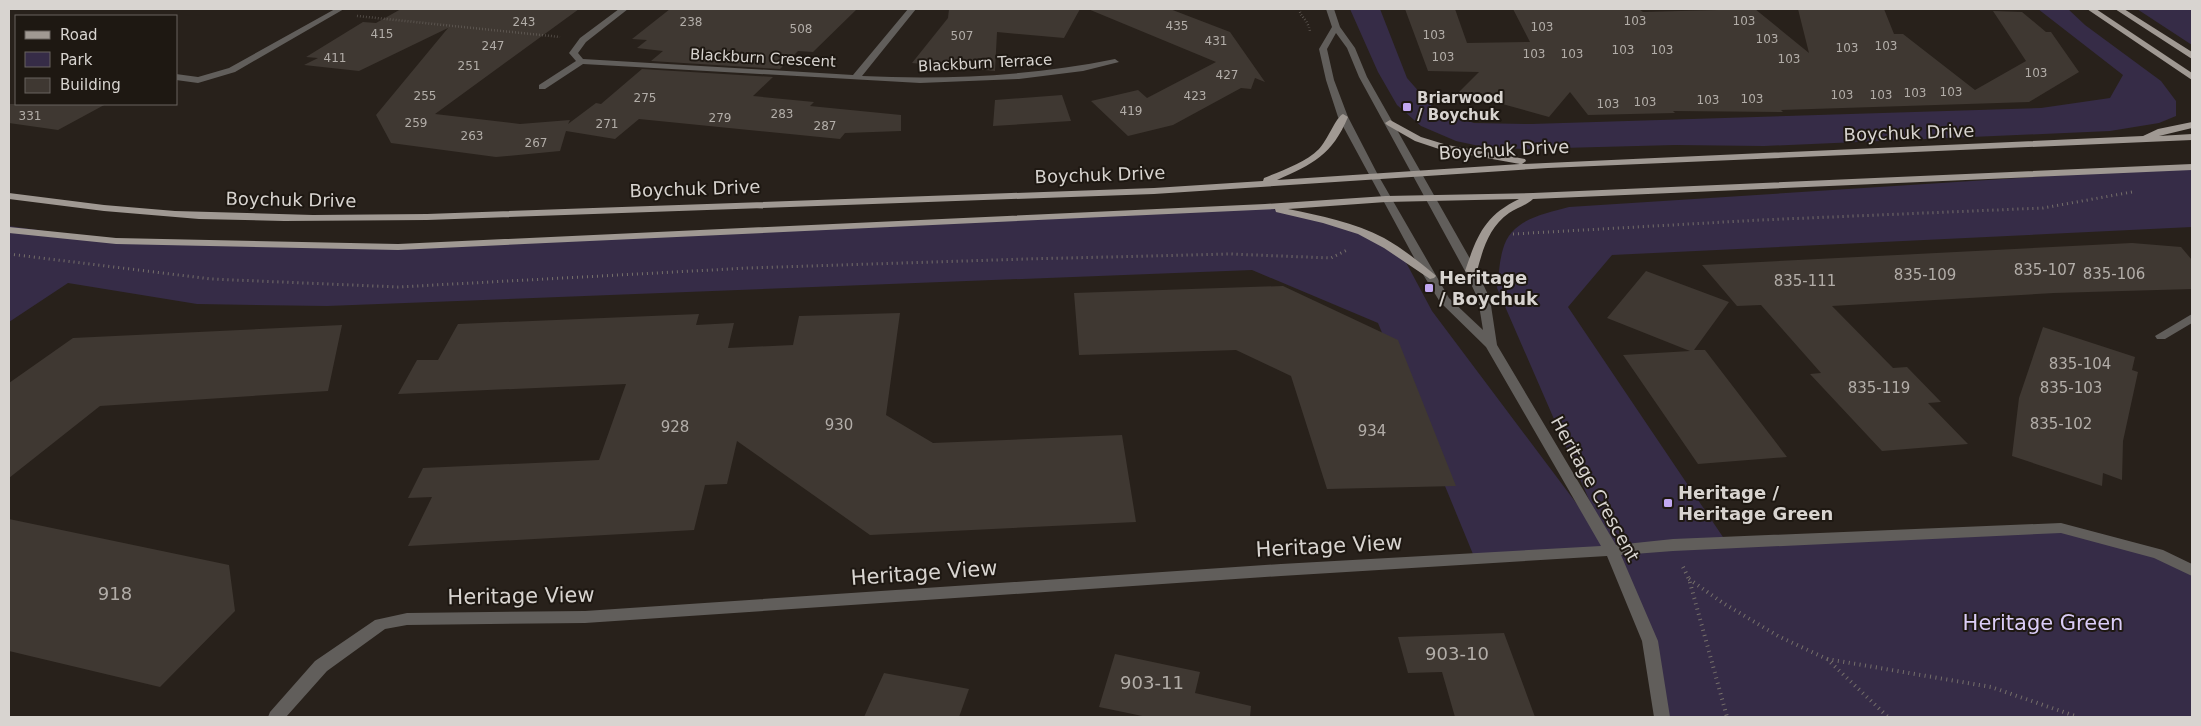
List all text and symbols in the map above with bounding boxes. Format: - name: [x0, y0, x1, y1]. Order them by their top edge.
- house number: 103: [1624, 14, 1646, 28]
- house number: 103: [1733, 14, 1755, 28]
- legend: [15, 15, 178, 105]
- house number: 243: [513, 15, 535, 29]
- house number: 238: [680, 15, 702, 29]
- house number: 435: [1166, 19, 1188, 33]
- house number: 103: [1531, 20, 1553, 34]
- house number: 508: [790, 22, 812, 36]
- text: Road: [60, 26, 98, 44]
- house number: 415: [371, 27, 393, 41]
- house number: 103: [1423, 28, 1445, 42]
- house number: 507: [951, 29, 973, 43]
- house number: 103: [1756, 32, 1778, 46]
- house number: 431: [1205, 34, 1227, 48]
- house number: 247: [482, 39, 504, 53]
- house number: 103: [1875, 39, 1897, 53]
- house number: 103: [1836, 41, 1858, 55]
- house number: 103: [1612, 43, 1634, 57]
- house number: 103: [1651, 43, 1673, 57]
- street label: Blackburn Crescent: [690, 45, 836, 71]
- house number: 103: [1523, 47, 1545, 61]
- house number: 103: [1561, 47, 1583, 61]
- street label: Blackburn Terrace: [917, 50, 1053, 76]
- house number: 103: [1432, 50, 1454, 64]
- text: Park: [60, 51, 93, 69]
- house number: 411: [324, 51, 346, 65]
- house number: 103: [1778, 52, 1800, 66]
- house number: 251: [458, 59, 480, 73]
- house number: 103: [2025, 66, 2047, 80]
- house number: 427: [1216, 68, 1238, 82]
- text: Building: [60, 76, 121, 94]
- house number: 103: [1940, 85, 1962, 99]
- house number: 103: [1904, 86, 1926, 100]
- house number: 103: [1831, 88, 1853, 102]
- house number: 103: [1870, 88, 1892, 102]
- house number: 255: [414, 89, 436, 103]
- house number: 423: [1184, 89, 1206, 103]
- place label: Briarwood / Boychuk: [1417, 89, 1504, 124]
- house number: 275: [634, 91, 656, 105]
- house number: 103: [1741, 92, 1763, 106]
- house number: 103: [1697, 93, 1719, 107]
- house number: 103: [1634, 95, 1656, 109]
- house number: 103: [1597, 97, 1619, 111]
- marker: Briarwood / Boychuk: [1401, 101, 1413, 113]
- house number: 419: [1120, 104, 1142, 118]
- house number: 283: [771, 107, 793, 121]
- house number: 331: [19, 109, 41, 123]
- house number: 279: [709, 111, 731, 125]
- house number: 259: [405, 116, 427, 130]
- house number: 271: [596, 117, 618, 131]
- house number: 287: [814, 119, 836, 133]
- street label: Boychuk Drive: [1843, 120, 1975, 145]
- house number: 263: [461, 129, 483, 143]
- house number: 267: [525, 136, 547, 150]
- street label: Boychuk Drive: [1438, 136, 1570, 163]
- street label: Boychuk Drive: [1034, 162, 1166, 187]
- street label: Boychuk Drive: [629, 176, 761, 201]
- street label: Boychuk Drive: [225, 188, 357, 211]
- house number: 835-107: [2014, 261, 2076, 279]
- house number: 835-106: [2083, 265, 2145, 283]
- house number: 835-109: [1894, 266, 1956, 284]
- place label: Heritage / Boychuk: [1439, 267, 1539, 309]
- house number: 835-111: [1774, 272, 1836, 290]
- marker: Heritage / Boychuk: [1423, 282, 1435, 294]
- house number: 835-104: [2049, 355, 2111, 373]
- house number: 835-119: [1848, 379, 1910, 397]
- house number: 835-103: [2040, 379, 2102, 397]
- street label: Heritage Crescent: [1547, 412, 1644, 565]
- house number: 835-102: [2030, 415, 2092, 433]
- house number: 930: [825, 416, 853, 434]
- house number: 928: [661, 418, 689, 436]
- house number: 934: [1358, 422, 1386, 440]
- place label: Heritage / Heritage Green: [1678, 482, 1833, 524]
- marker: Heritage / Heritage Green: [1662, 497, 1674, 509]
- street label: Heritage View: [1255, 530, 1403, 562]
- street label: Heritage View: [850, 556, 998, 590]
- house number: 918: [98, 583, 132, 604]
- street label: Heritage View: [447, 583, 595, 609]
- park label: Heritage Green: [1963, 611, 2123, 635]
- house number: 903-10: [1425, 643, 1489, 664]
- house number: 903-11: [1120, 672, 1184, 693]

